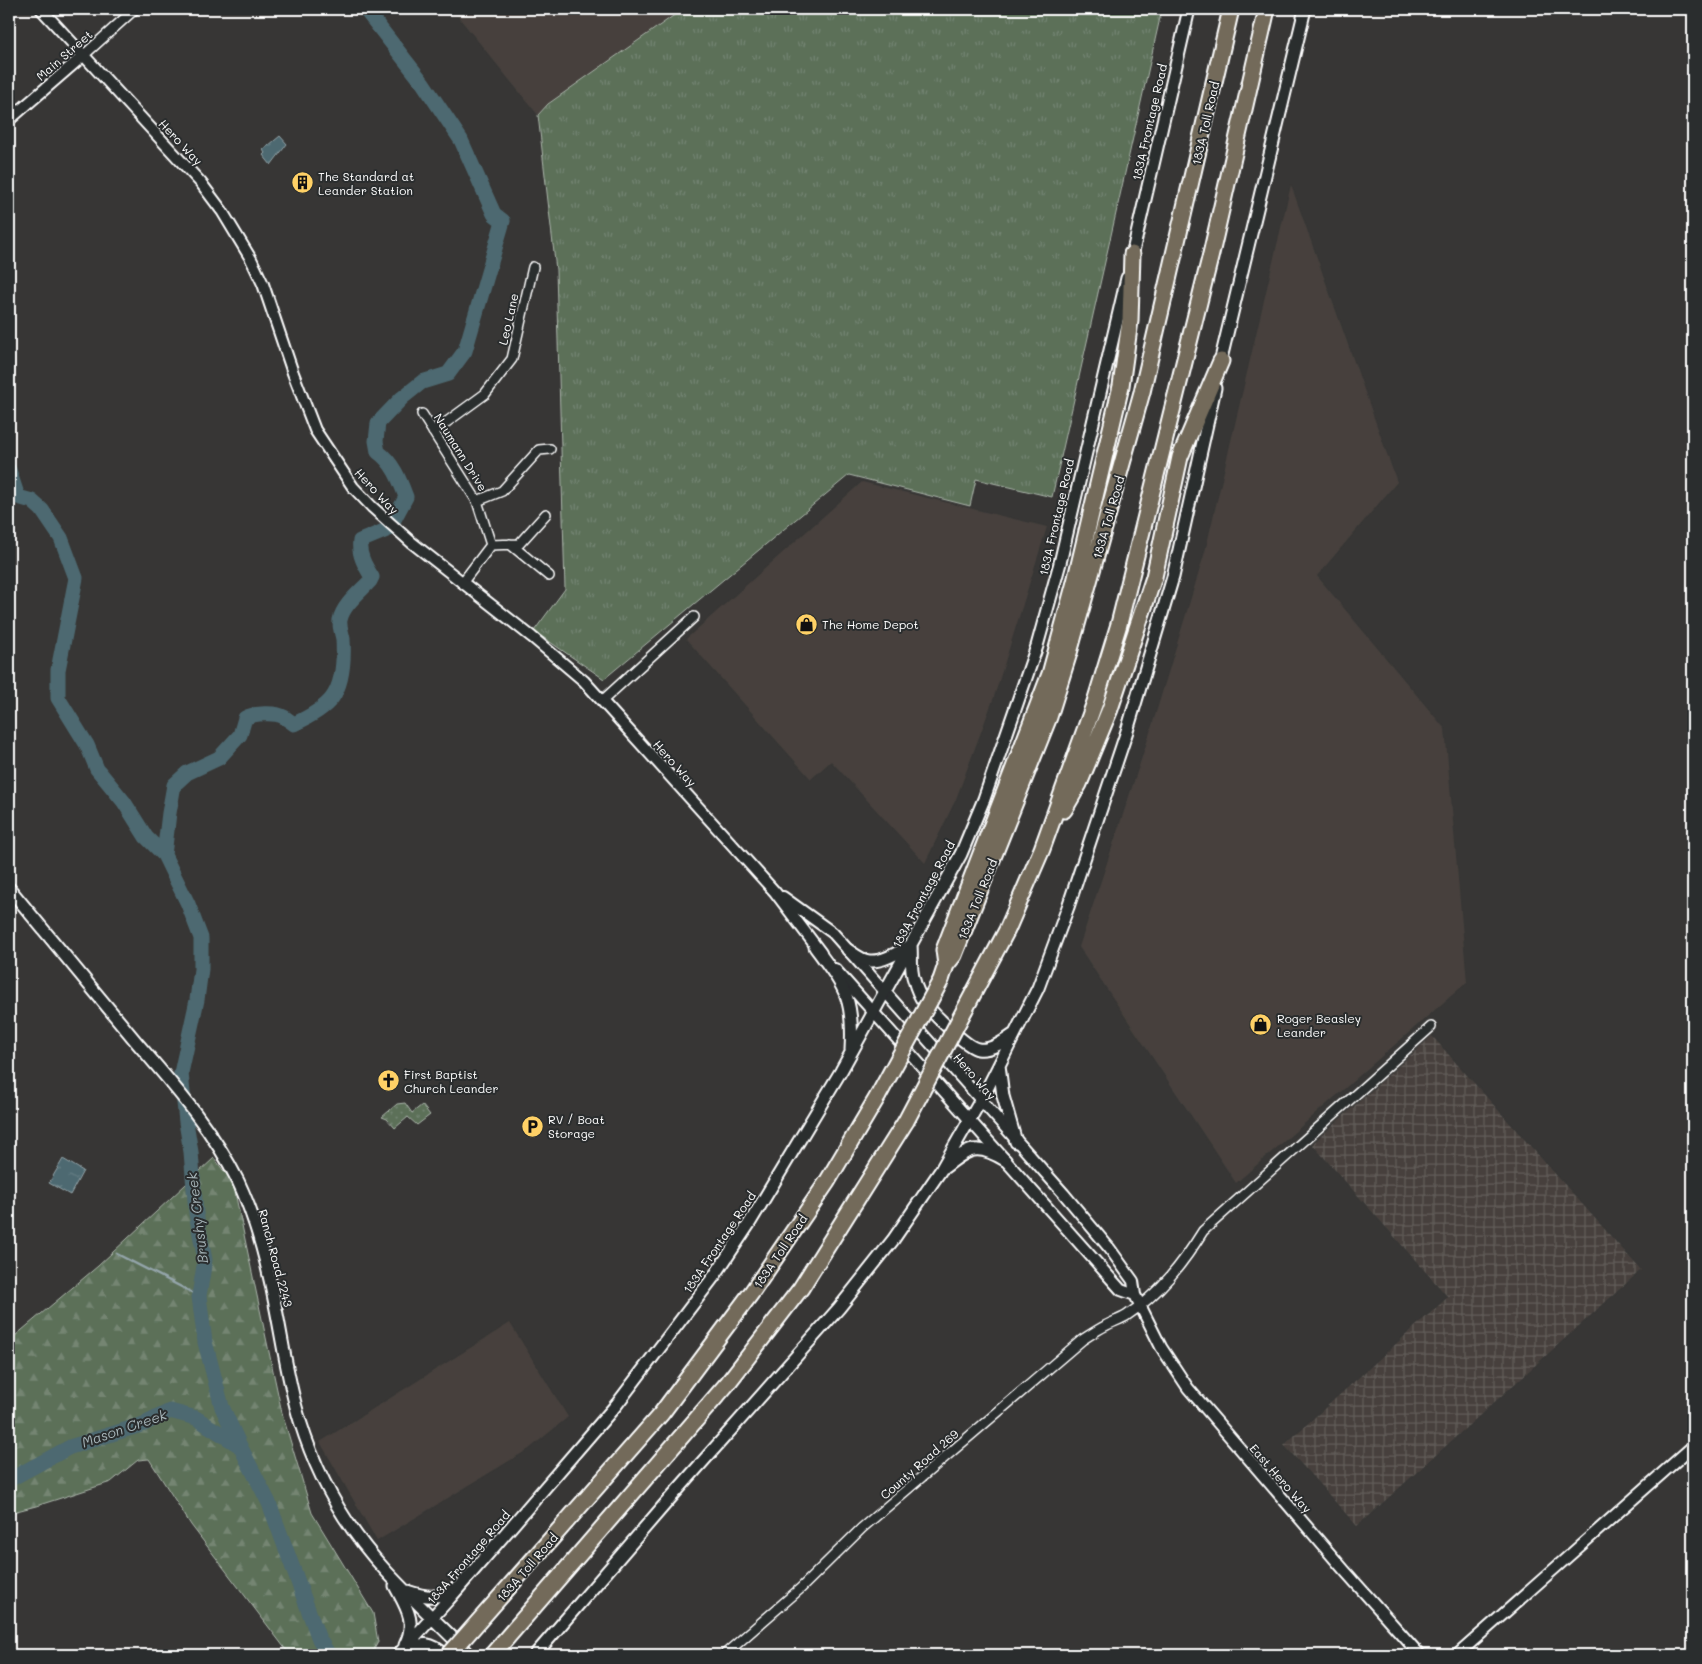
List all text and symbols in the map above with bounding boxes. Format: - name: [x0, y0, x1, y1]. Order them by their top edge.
- street label: Main Street: [33, 26, 95, 84]
- street label: 183A Frontage Road: [1128, 62, 1170, 182]
- street label: 183A Toll Road: [1188, 79, 1222, 166]
- street label: Hero Way: [156, 116, 206, 168]
- place label: The Standard at Leander Station: [318, 168, 414, 198]
- building icon: The Standard at Leander Station: [290, 171, 314, 195]
- street label: Leo Lane: [494, 292, 522, 346]
- street label: Naumann Drive: [431, 410, 491, 494]
- street label: 183A Frontage Road: [1035, 457, 1077, 577]
- street label: Hero Way: [352, 465, 402, 517]
- street label: 183A Toll Road: [1089, 473, 1128, 560]
- shop icon: The Home Depot: [794, 612, 818, 636]
- place label: The Home Depot: [822, 616, 919, 632]
- street label: Hero Way: [650, 736, 700, 790]
- street label: 183A Frontage Road: [888, 837, 958, 950]
- street label: 183A Toll Road: [954, 856, 1001, 942]
- place label: Roger Beasley Leander: [1277, 1010, 1361, 1040]
- shop icon: Roger Beasley Leander: [1249, 1013, 1273, 1037]
- street label: Hero Way: [950, 1049, 1000, 1103]
- place label: First Baptist Church Leander: [404, 1066, 499, 1096]
- church icon: First Baptist Church Leander: [376, 1069, 400, 1093]
- place label: RV / Boat Storage: [548, 1111, 605, 1141]
- parking icon: RV / Boat Storage: [520, 1114, 544, 1138]
- water label: Brushy Creek: [182, 1171, 212, 1265]
- street label: 183A Frontage Road: [679, 1188, 759, 1296]
- street label: Ranch Road 2243: [255, 1207, 297, 1309]
- street label: 183A Toll Road: [750, 1211, 811, 1291]
- water label: Mason Creek: [79, 1404, 170, 1451]
- street label: County Road 269: [876, 1425, 962, 1503]
- street label: East Hero Way: [1247, 1440, 1315, 1516]
- street label: 183A Frontage Road: [423, 1506, 513, 1607]
- street label: 183A Toll Road: [493, 1529, 561, 1604]

